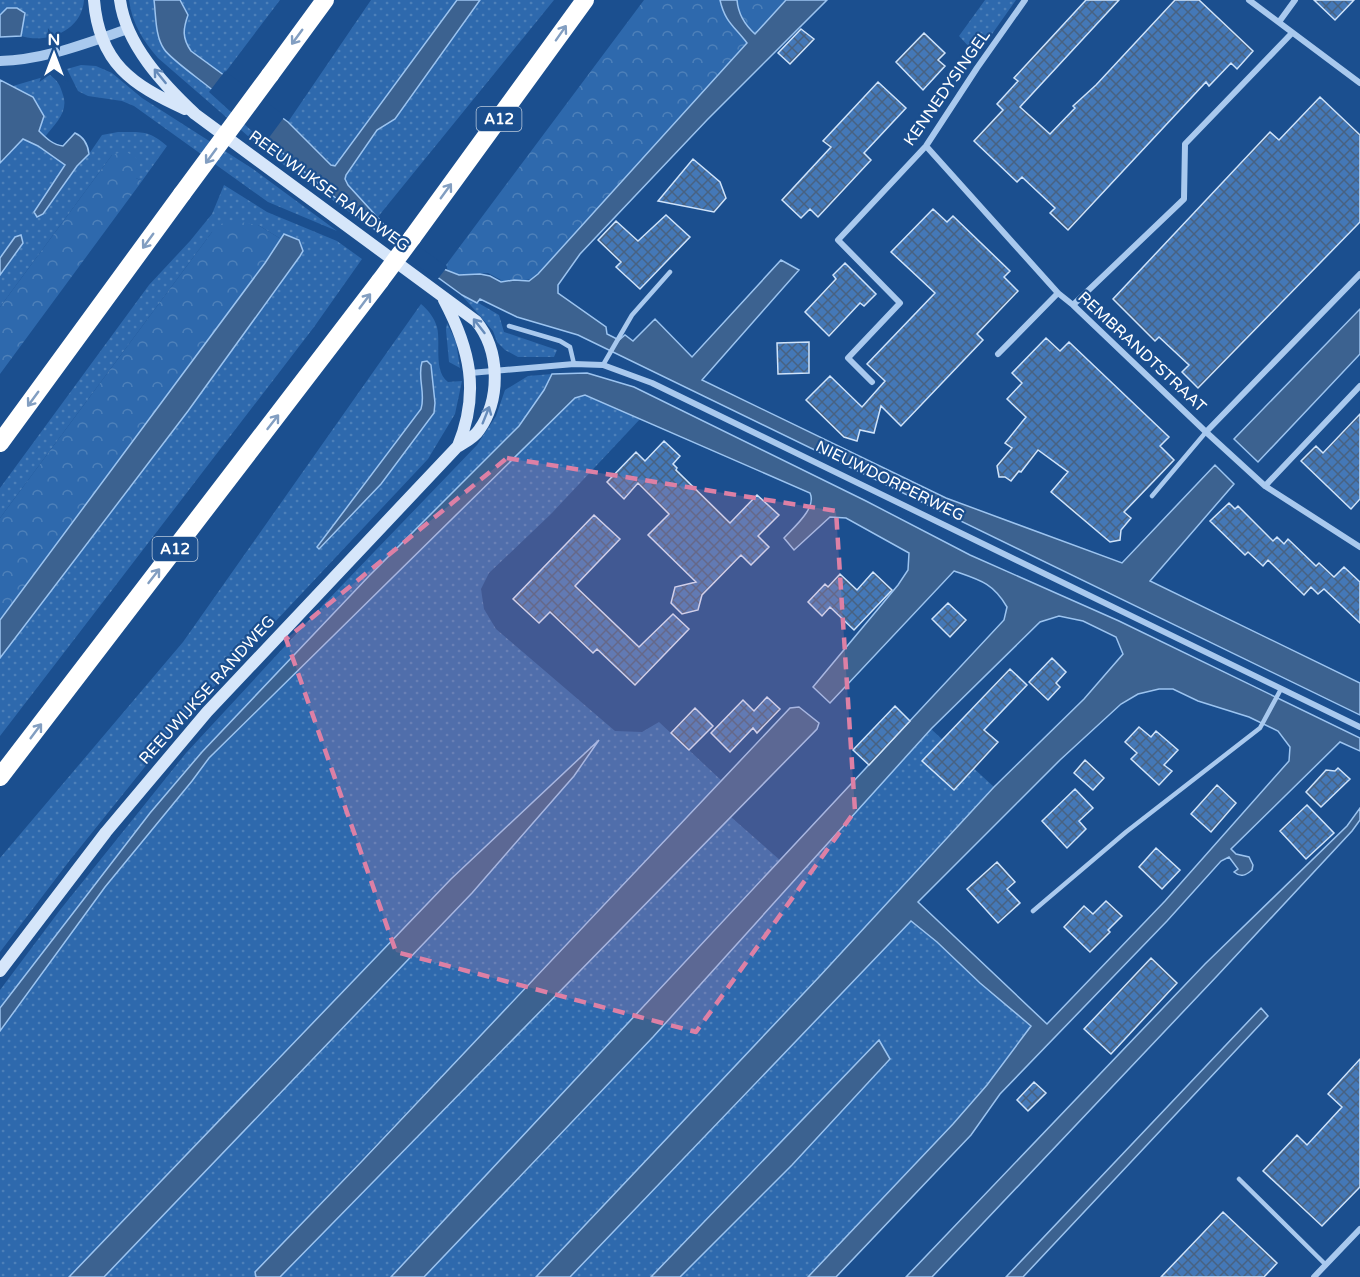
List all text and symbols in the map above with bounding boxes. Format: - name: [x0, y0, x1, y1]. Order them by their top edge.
- north arrow: [24, 24, 84, 84]
- one-way arrow: [555, 26, 567, 42]
- street label: KENNEDYSINGEL: [899, 26, 995, 150]
- one-way arrow: [291, 29, 304, 45]
- text: N: [48, 30, 60, 50]
- one-way arrow: [153, 69, 166, 85]
- road number: A12: [476, 107, 522, 131]
- street label: REEUWIJKSE RANDWEG: [245, 126, 413, 256]
- one-way arrow: [204, 147, 217, 163]
- one-way arrow: [440, 183, 453, 199]
- one-way arrow: [142, 233, 154, 249]
- street label: REMBRANDTSTRAAT: [1074, 287, 1211, 417]
- one-way arrow: [358, 293, 371, 309]
- one-way arrow: [473, 318, 486, 334]
- one-way arrow: [26, 390, 39, 406]
- one-way arrow: [481, 406, 492, 424]
- one-way arrow: [267, 414, 280, 430]
- street label: NIEUWDORPERWEG: [812, 436, 968, 526]
- road number: A12: [152, 537, 198, 561]
- one-way arrow: [148, 569, 161, 585]
- street label: REEUWIJKSE RANDWEG: [135, 611, 279, 769]
- one-way arrow: [29, 723, 42, 739]

